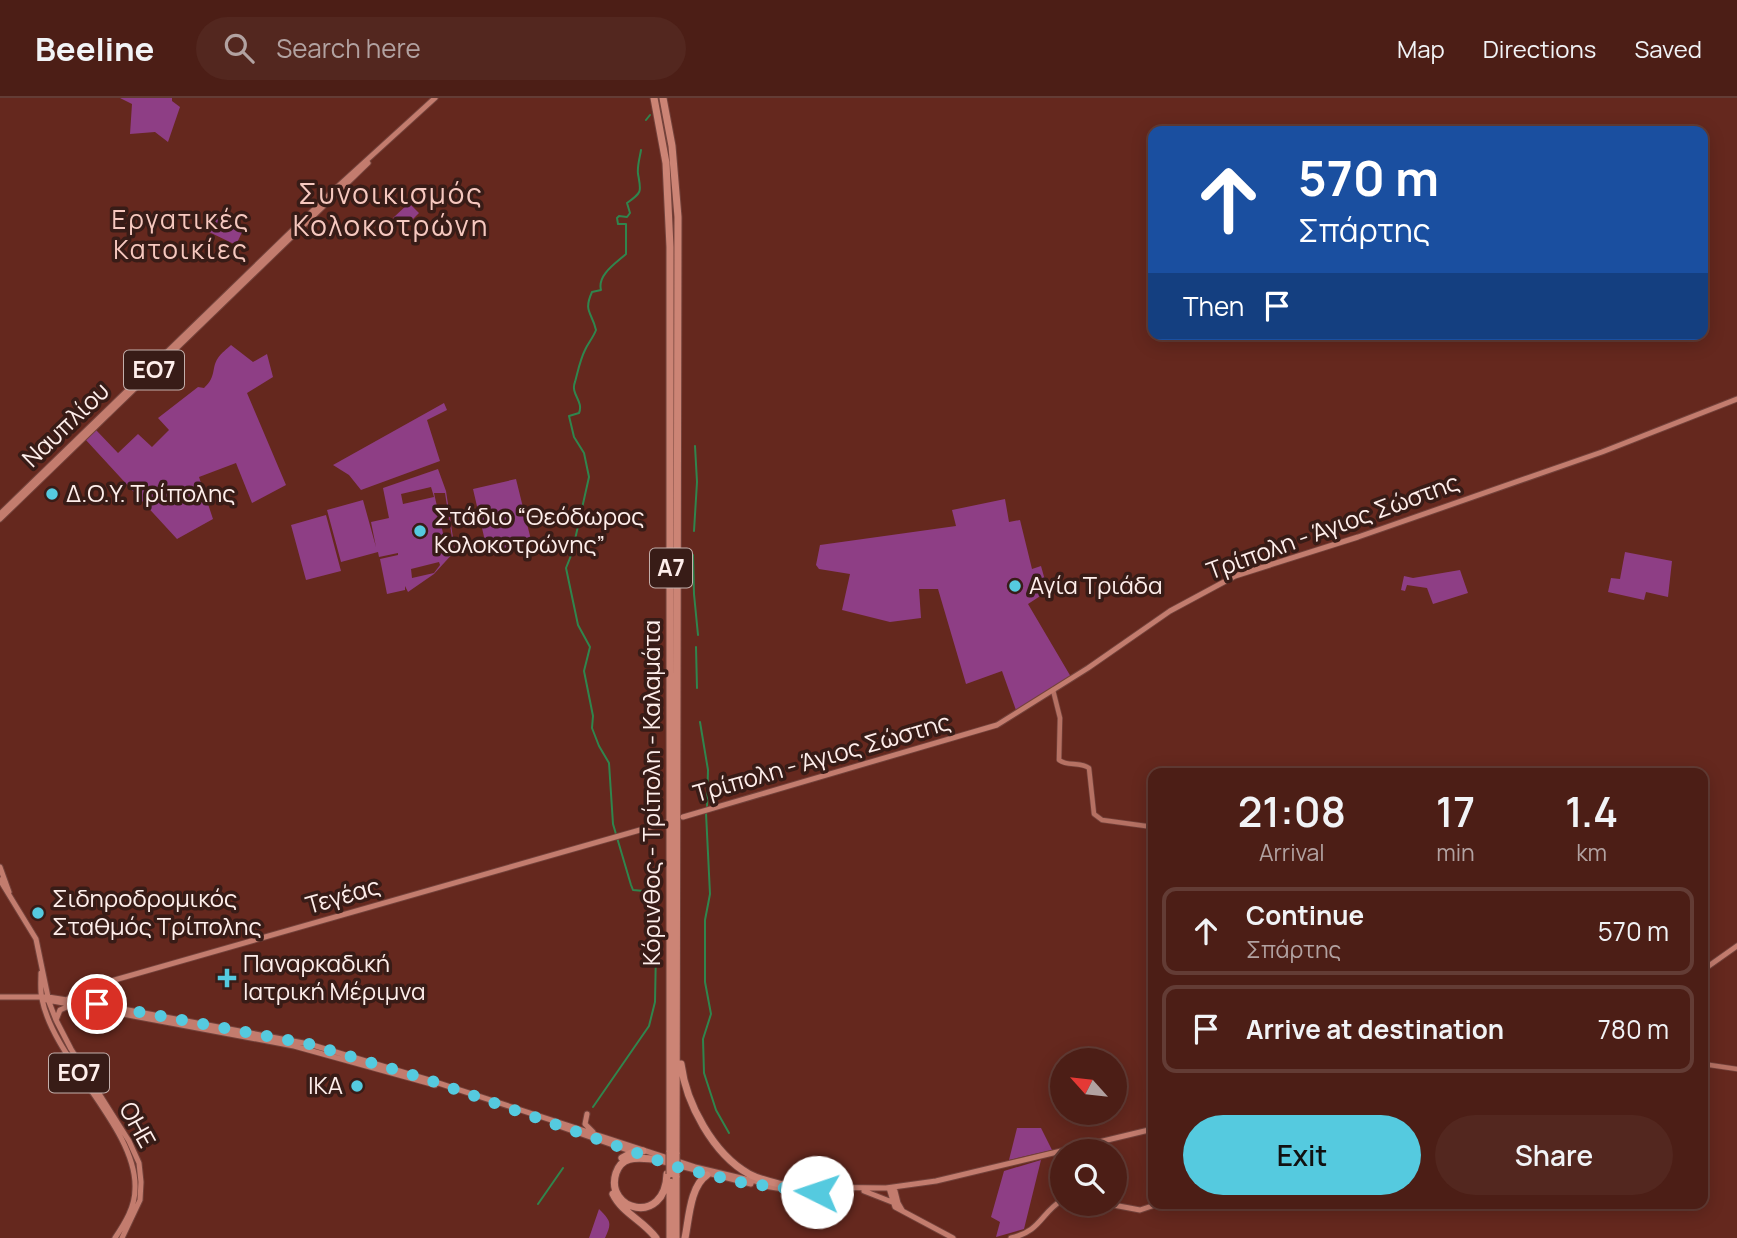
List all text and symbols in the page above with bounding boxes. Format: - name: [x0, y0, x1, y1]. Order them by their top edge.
- search box: [196, 17, 686, 80]
- text: Beeline: [35, 26, 154, 71]
- icon: search: [220, 29, 258, 67]
- text: Search here: [276, 30, 421, 66]
- text: Map: [1397, 32, 1445, 65]
- text: Directions: [1483, 32, 1596, 65]
- text: Saved: [1634, 32, 1702, 65]
- text: 570 m: [1298, 144, 1439, 211]
- icon: ahead: [1183, 154, 1274, 245]
- district label: Συνοικισμός Κολοκοτρώνη: [293, 174, 489, 244]
- district label: Εργατικές Κατοικίες: [111, 201, 251, 267]
- text: Σπάρτης: [1298, 208, 1430, 252]
- icon: arrive: [1258, 287, 1296, 325]
- text: Then: [1183, 288, 1244, 324]
- road number: ΕΟ7: [124, 350, 184, 390]
- street label: Ναυπλίου: [14, 374, 116, 474]
- street label: Τρίπολη - Άγιος Σώστης: [1202, 465, 1463, 587]
- place label: Δ.Ο.Υ. Τρίπολης: [66, 476, 235, 509]
- marker: Δ.Ο.Υ. Τρίπολης: [44, 486, 60, 502]
- place label: Στάδιο “Θεόδωρος Κολοκοτρώνης”: [434, 499, 645, 560]
- marker: Στάδιο “Θεόδωρος Κολοκοτρώνης”: [412, 523, 428, 539]
- road number: Α7: [650, 548, 692, 588]
- place label: Αγία Τριάδα: [1029, 568, 1163, 601]
- marker: Αγία Τριάδα: [1007, 578, 1023, 594]
- street label: Κόρινθος - Τρίπολη - Καλαμάτα: [634, 620, 667, 966]
- street label: Τρίπολη - Άγιος Σώστης: [689, 704, 954, 809]
- text: 21:08: [1238, 782, 1346, 840]
- text: 17: [1436, 782, 1475, 840]
- text: 1.4: [1565, 782, 1618, 840]
- text: Arrival: [1259, 836, 1325, 868]
- text: min: [1436, 836, 1475, 868]
- text: km: [1576, 836, 1607, 868]
- street label: Τεγέας: [302, 868, 384, 921]
- place label: Σιδηροδρομικός Σταθμός Τρίπολης: [52, 881, 262, 942]
- text: Continue: [1246, 897, 1364, 933]
- marker: Σιδηροδρομικός Σταθμός Τρίπολης: [30, 905, 46, 921]
- icon: ahead: [1187, 912, 1225, 950]
- text: 570 m: [1598, 913, 1669, 949]
- text: Σπάρτης: [1246, 933, 1341, 965]
- place label: Παναρκαδική Ιατρική Μέριμνα: [243, 946, 426, 1007]
- marker: Παναρκαδική Ιατρική Μέριμνα: [217, 968, 237, 988]
- pin: [67, 974, 127, 1034]
- icon: arrive: [78, 985, 116, 1023]
- icon: arrive: [1187, 1010, 1225, 1048]
- text: Arrive at destination: [1246, 1011, 1504, 1047]
- text: 780 m: [1598, 1011, 1669, 1047]
- north arrow: [1050, 1048, 1127, 1125]
- map controls: [1050, 1048, 1127, 1216]
- road number: ΕΟ7: [49, 1054, 109, 1092]
- place label: ΙΚΑ: [308, 1068, 343, 1101]
- marker: ΙΚΑ: [349, 1078, 365, 1094]
- street label: ΟΗΕ: [112, 1096, 164, 1153]
- button: Exit: [1183, 1115, 1421, 1195]
- button: Share: [1435, 1115, 1673, 1195]
- button: search: [1050, 1139, 1127, 1216]
- position arrow: [780, 1155, 854, 1229]

